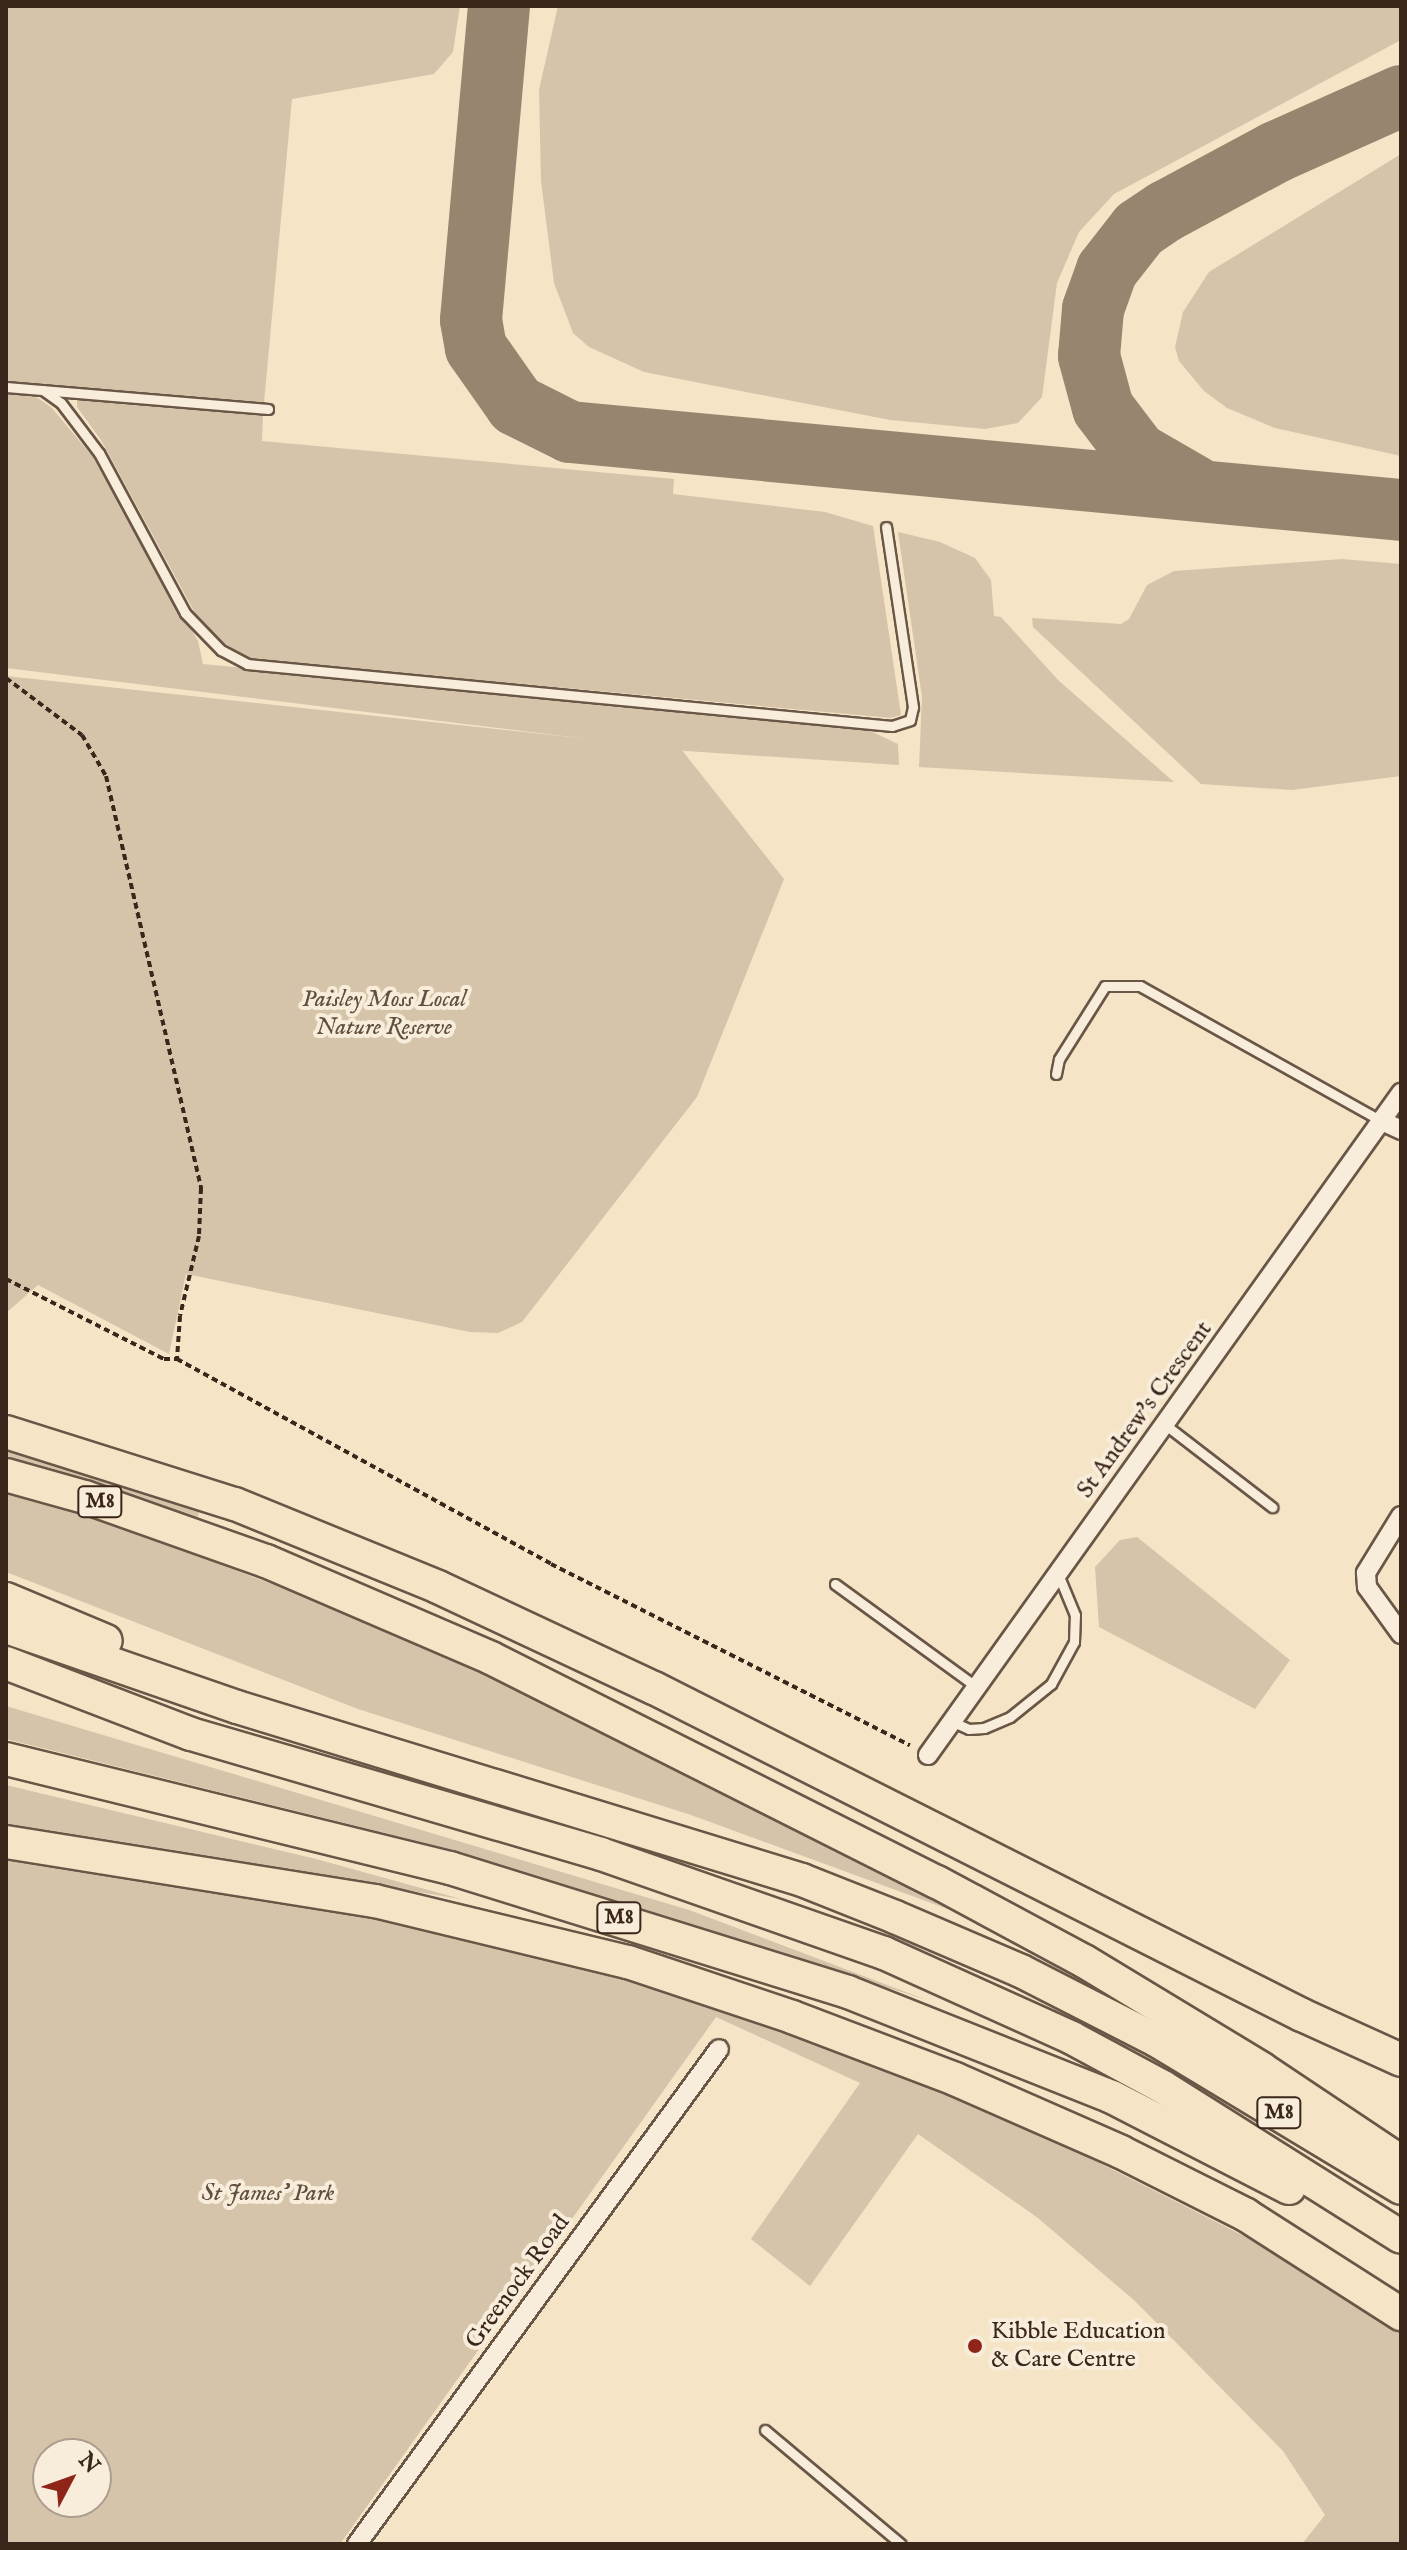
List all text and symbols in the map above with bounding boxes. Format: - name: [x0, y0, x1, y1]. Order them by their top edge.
- park label: Paisley Moss Local Nature Reserve: [302, 986, 466, 1042]
- street label: St Andrew's Crescent: [1071, 1316, 1219, 1504]
- road number: M8: [76, 1484, 124, 1520]
- road number: M8: [595, 1900, 643, 1936]
- road number: M8: [1255, 2095, 1303, 2131]
- park label: St James' Park: [202, 2180, 334, 2208]
- street label: Greenock Road: [460, 2210, 576, 2354]
- place label: Kibble Education & Care Centre: [991, 2318, 1166, 2374]
- marker: Kibble Education & Care Centre: [966, 2337, 984, 2355]
- north arrow: [32, 2438, 112, 2518]
- text: N: [72, 2447, 105, 2480]

